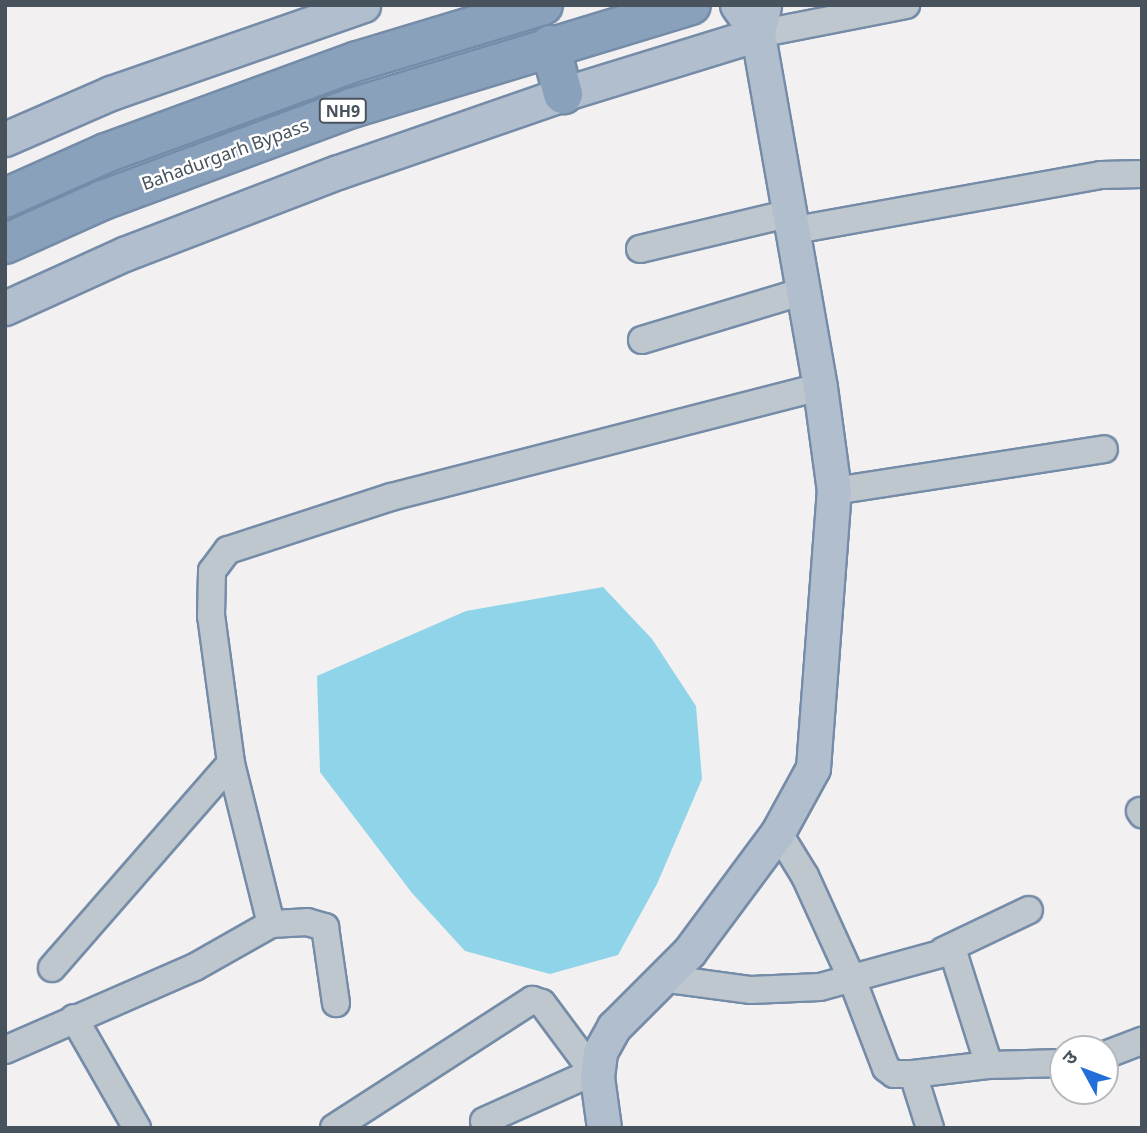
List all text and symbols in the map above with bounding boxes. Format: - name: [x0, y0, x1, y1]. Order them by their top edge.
- road number: NH9: [318, 99, 368, 124]
- street label: Bahadurgarh Bypass: [139, 114, 311, 194]
- north arrow: [1049, 1035, 1119, 1105]
- text: उ: [1056, 1045, 1083, 1070]

